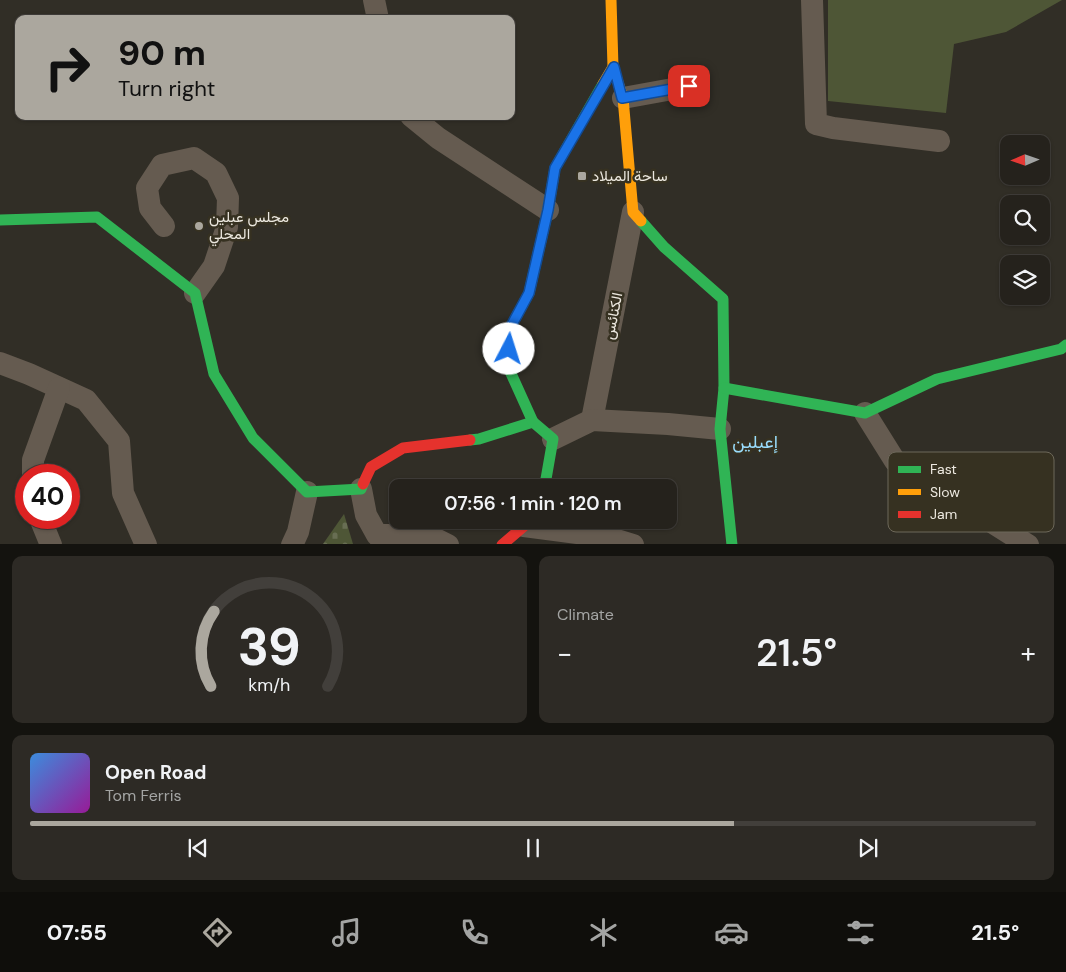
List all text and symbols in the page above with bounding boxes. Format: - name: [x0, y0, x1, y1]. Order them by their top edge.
- text: 90 m: [118, 30, 206, 76]
- icon: right: [35, 35, 100, 100]
- pin: [668, 65, 710, 107]
- icon: arrive: [675, 72, 703, 100]
- text: Turn right: [118, 74, 215, 103]
- north arrow: [1000, 135, 1050, 185]
- map controls: [1000, 135, 1050, 305]
- place label: ساحة الميلاد: [592, 166, 668, 186]
- marker: ساحة الميلاد: [576, 170, 588, 182]
- button: search: [1000, 195, 1050, 245]
- place label: مجلس عبلين المحلي: [209, 207, 289, 247]
- marker: مجلس عبلين المحلي: [193, 220, 205, 232]
- button: layers: [1000, 255, 1050, 305]
- street label: الكنائس: [599, 291, 627, 341]
- position arrow: [482, 322, 534, 374]
- district label: إعبلين: [732, 430, 778, 454]
- legend: [888, 452, 1054, 532]
- text: Fast: [930, 460, 957, 478]
- speed limit sign: 40: [15, 464, 80, 529]
- text: Slow: [930, 483, 960, 501]
- text: 07:56 · 1 min · 120 m: [444, 491, 622, 516]
- text: Jam: [930, 505, 957, 523]
- text: Climate: [557, 604, 614, 625]
- text: 39: [238, 613, 301, 681]
- text: 21.5°: [756, 628, 837, 678]
- text: −: [557, 635, 572, 672]
- text: +: [1021, 635, 1036, 672]
- text: km/h: [248, 673, 291, 697]
- text: Open Road: [105, 760, 207, 785]
- text: Tom Ferris: [105, 785, 182, 806]
- icon: previous: [184, 834, 212, 862]
- icon: pause: [519, 834, 547, 862]
- icon: next: [854, 834, 882, 862]
- icon: directions: [200, 915, 235, 950]
- icon: music: [329, 915, 364, 950]
- icon: phone: [457, 915, 492, 950]
- icon: climate: [586, 915, 621, 950]
- icon: car: [714, 915, 749, 950]
- icon: filters: [843, 915, 878, 950]
- text: 07:55: [47, 918, 107, 947]
- text: 21.5°: [971, 918, 1019, 947]

